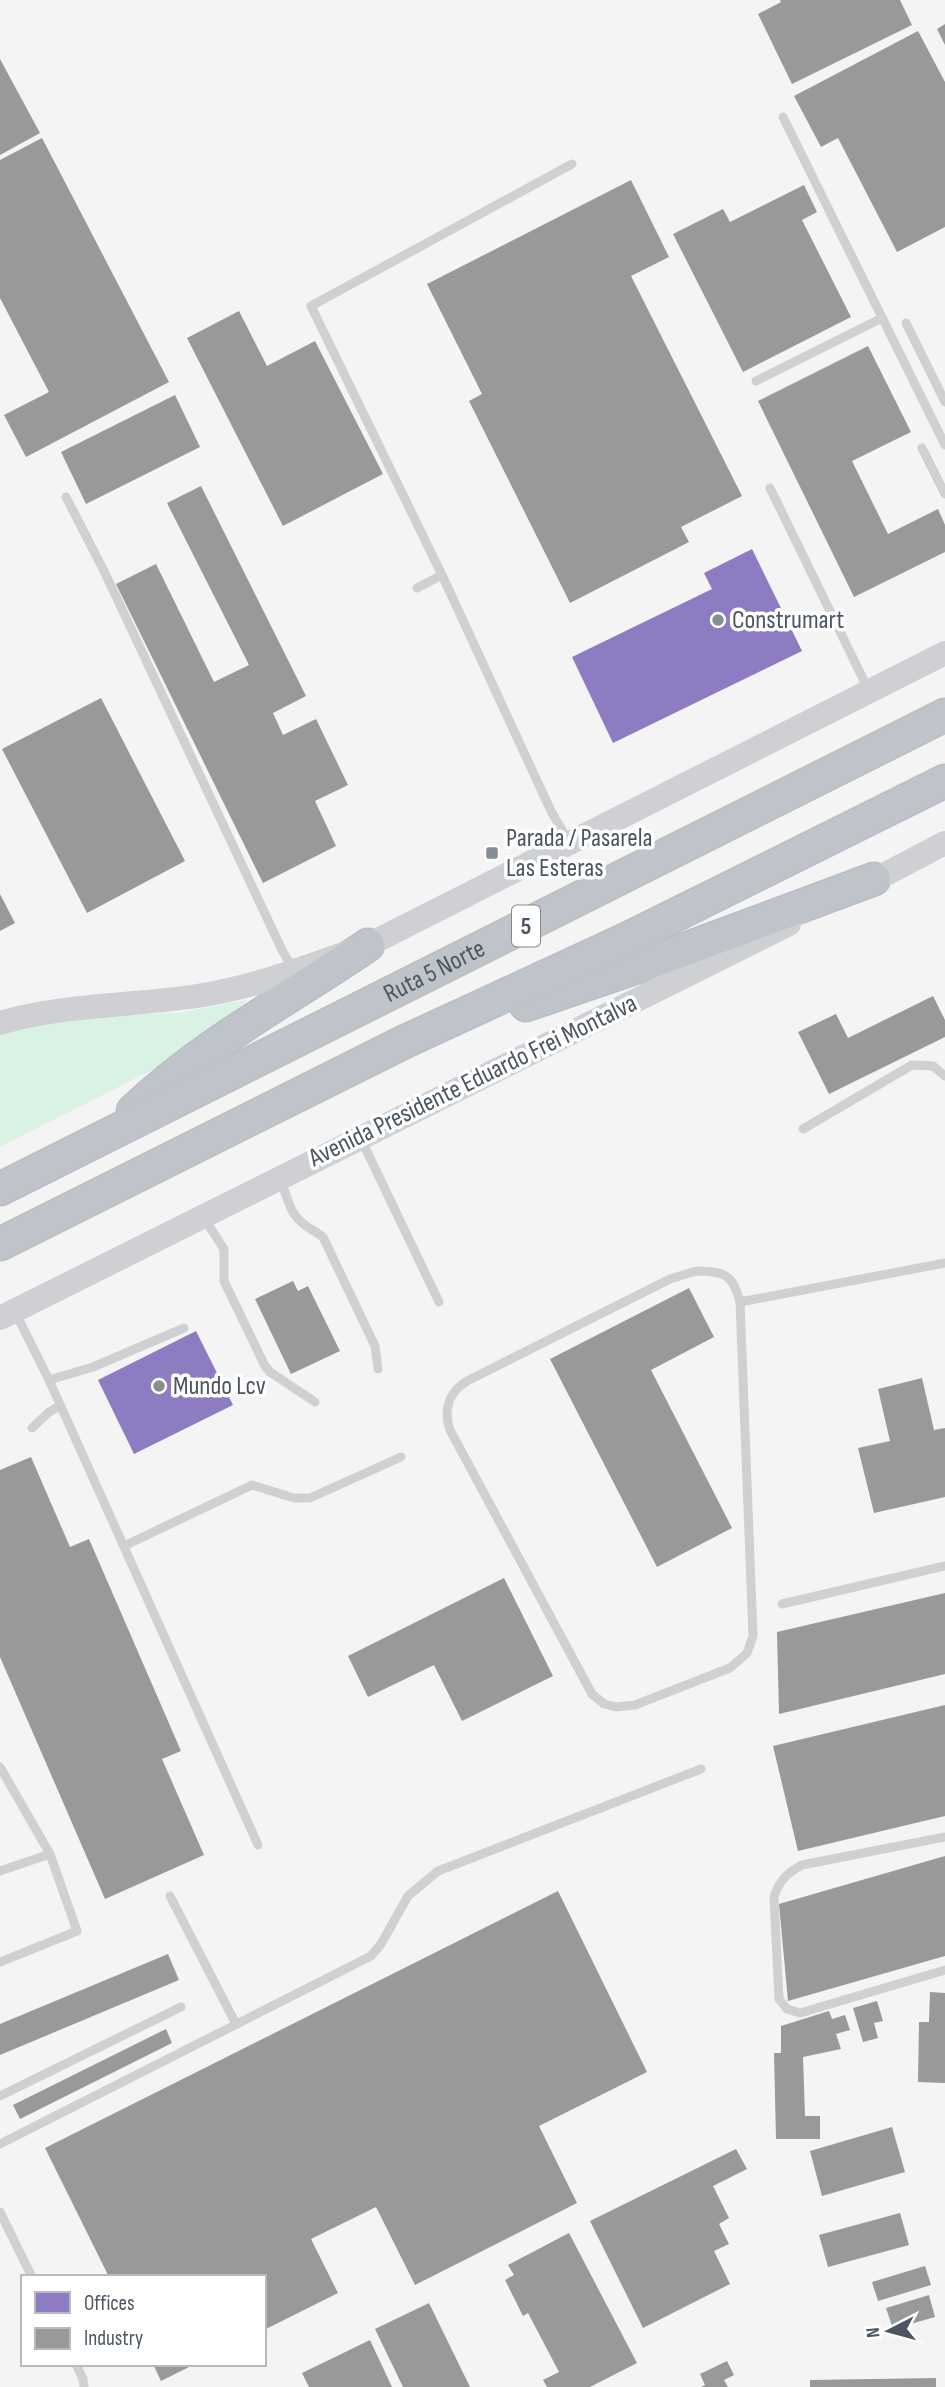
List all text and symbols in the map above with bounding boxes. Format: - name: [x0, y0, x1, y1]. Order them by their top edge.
- place label: Construmart: [732, 605, 844, 636]
- marker: Construmart: [710, 612, 726, 628]
- place label: Parada / Pasarela Las Esteras: [506, 823, 653, 884]
- marker: Parada / Pasarela Las Esteras: [484, 845, 500, 861]
- road number: 5: [512, 906, 540, 946]
- street label: Ruta 5 Norte: [379, 933, 490, 1009]
- street label: Avenida Presidente Eduardo Frei Montalva: [303, 988, 642, 1174]
- place label: Mundo Lcv: [173, 1371, 266, 1402]
- marker: Mundo Lcv: [151, 1378, 167, 1394]
- legend: [21, 2275, 266, 2366]
- text: Offices: [84, 2291, 135, 2316]
- north arrow: [854, 2296, 924, 2366]
- text: Industry: [84, 2326, 143, 2351]
- text: N: [862, 2326, 886, 2339]

